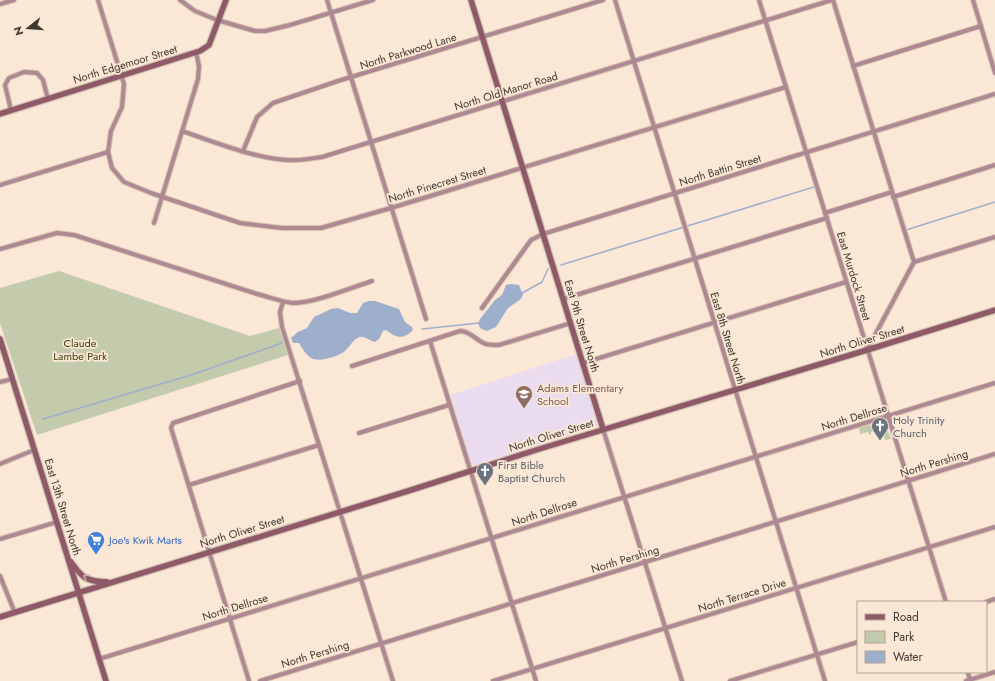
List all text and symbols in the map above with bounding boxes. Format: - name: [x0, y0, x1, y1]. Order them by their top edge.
- north arrow: [8, 8, 48, 48]
- text: N: [10, 24, 27, 37]
- street label: North Parkwood Lane: [358, 29, 459, 73]
- street label: North Edgemoor Street: [71, 40, 179, 87]
- street label: North Old Manor Road: [452, 68, 560, 114]
- street label: North Battin Street: [677, 150, 763, 190]
- street label: North Pinecrest Street: [386, 161, 488, 206]
- street label: East Murdock Street: [833, 230, 875, 323]
- street label: East 9th Street North: [560, 278, 604, 374]
- street label: East 8th Street North: [706, 290, 750, 386]
- street label: North Oliver Street: [818, 320, 907, 361]
- park label: Claude Lambe Park: [53, 335, 107, 364]
- place label: Adams Elementary School: [537, 380, 623, 409]
- school or university icon: Adams Elementary School: [514, 384, 534, 409]
- street label: North Dellrose: [819, 399, 889, 435]
- place label: Holy Trinity Church: [893, 412, 945, 441]
- street label: North Oliver Street: [507, 414, 596, 455]
- church icon: Holy Trinity Church: [870, 416, 890, 441]
- street label: North Pershing: [898, 445, 970, 481]
- street label: East 13th Street North: [41, 457, 85, 557]
- place label: First Bible Baptist Church: [498, 457, 565, 486]
- church icon: First Bible Baptist Church: [475, 461, 495, 486]
- street label: North Dellrose: [509, 494, 579, 530]
- street label: North Oliver Street: [198, 510, 287, 551]
- supermarket icon: Joe's Kwik Marts: [86, 530, 106, 555]
- place label: Joe's Kwik Marts: [107, 532, 183, 548]
- street label: North Pershing: [589, 541, 661, 577]
- street label: North Terrace Drive: [696, 574, 788, 616]
- one-way arrow: [83, 575, 90, 582]
- street label: North Dellrose: [200, 589, 270, 625]
- legend: [857, 601, 987, 673]
- text: Road: [893, 608, 919, 626]
- text: Park: [893, 628, 915, 646]
- street label: North Pershing: [279, 636, 351, 672]
- text: Water: [893, 648, 924, 666]

